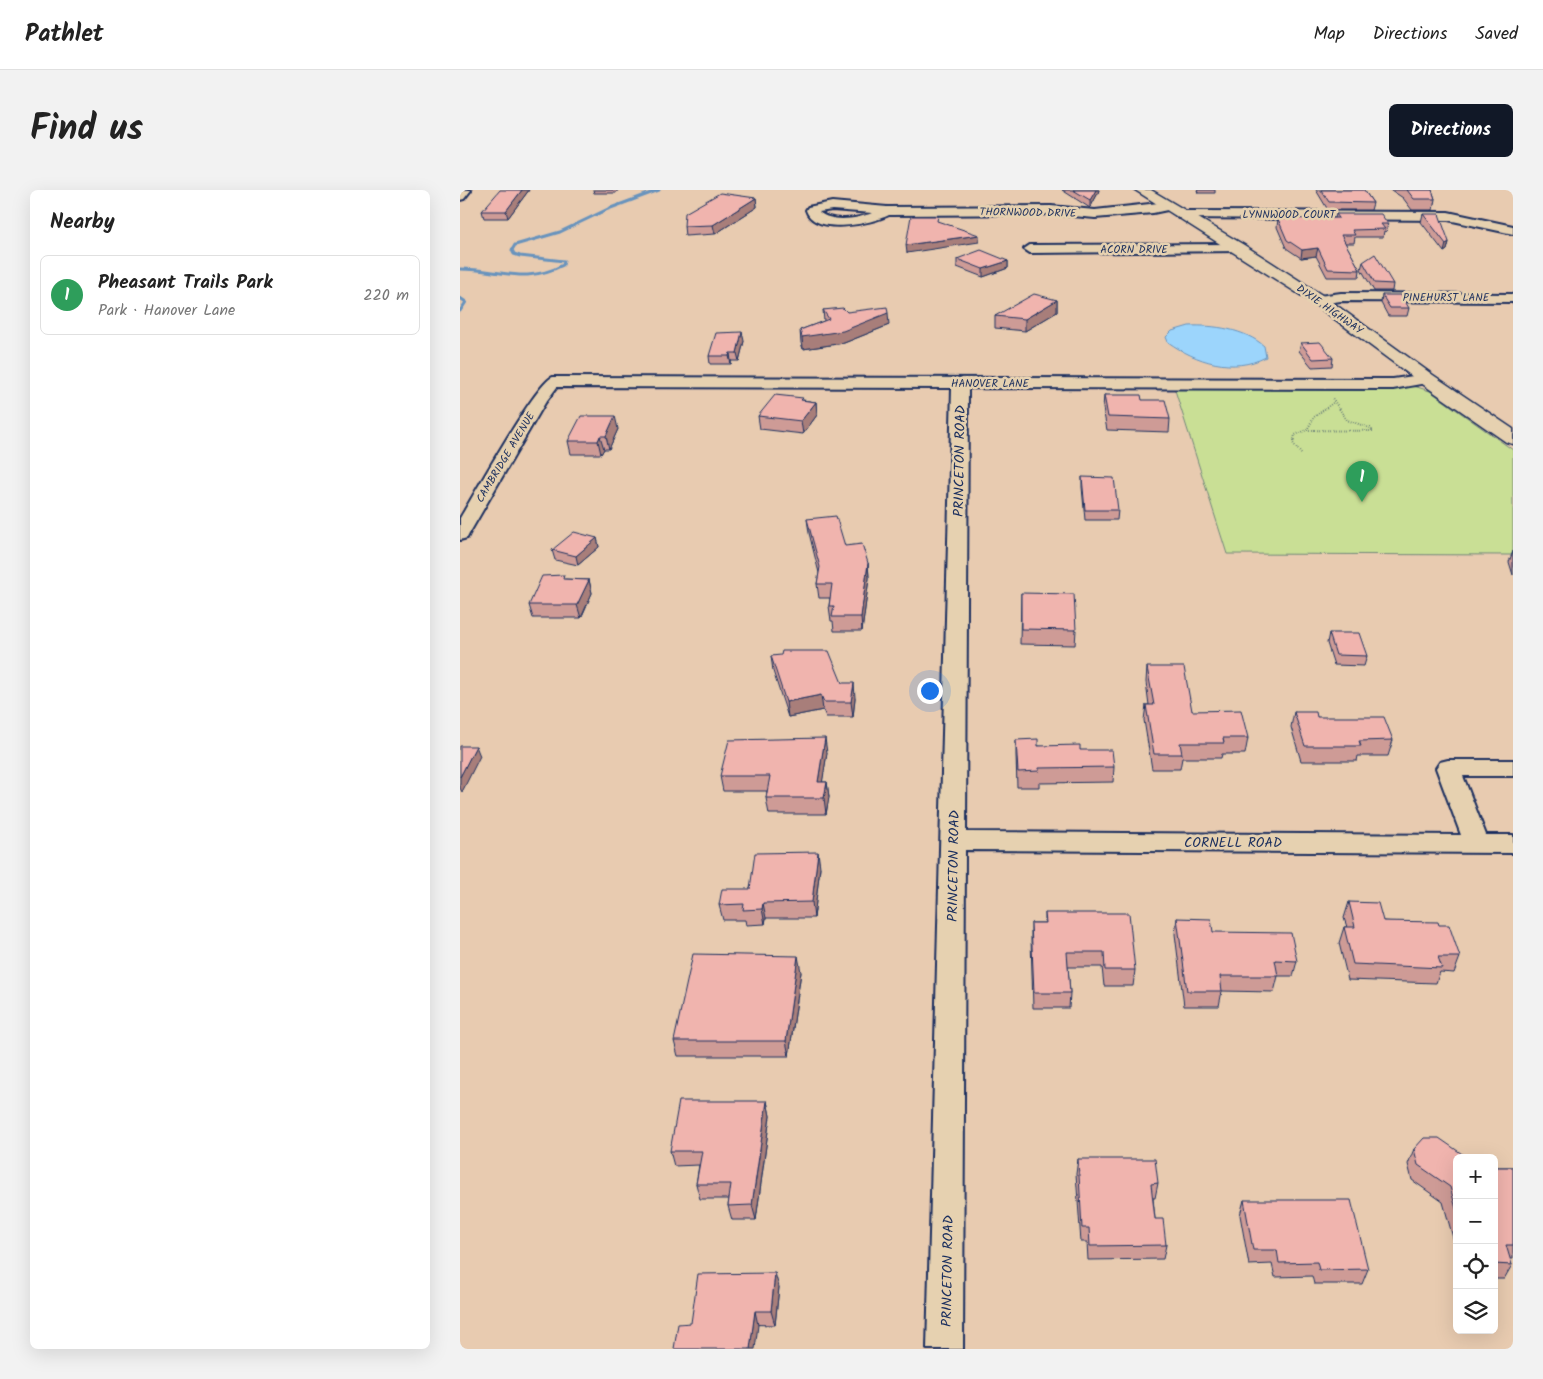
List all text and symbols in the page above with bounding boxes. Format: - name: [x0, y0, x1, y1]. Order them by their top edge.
- text: Pathlet: [25, 15, 104, 54]
- text: Map: [1313, 20, 1345, 49]
- text: Directions: [1373, 20, 1447, 49]
- text: Saved: [1475, 20, 1518, 49]
- text: Find us: [30, 102, 143, 158]
- button: Directions: [1389, 104, 1513, 157]
- street label: THORNWOOD DRIVE: [979, 203, 1077, 223]
- text: Nearby: [50, 206, 115, 239]
- street label: LYNNWOOD COURT: [1242, 206, 1337, 224]
- street label: ACORN DRIVE: [1100, 241, 1168, 259]
- text: Pheasant Trails Park: [98, 268, 273, 298]
- street label: DIXIE HIGHWAY: [1292, 280, 1367, 340]
- text: 1: [65, 283, 69, 308]
- text: 220 m: [363, 283, 409, 308]
- street label: PINEHURST LANE: [1403, 289, 1490, 307]
- text: Park · Hanover Lane: [98, 298, 235, 323]
- street label: HANOVER LANE: [951, 375, 1030, 393]
- street label: PRINCETON ROAD: [948, 405, 972, 517]
- street label: CAMBRIDGE AVENUE: [472, 408, 540, 506]
- pin: 1: [1346, 461, 1378, 502]
- your location: [917, 678, 943, 704]
- street label: PRINCETON ROAD: [942, 810, 966, 922]
- street label: CORNELL ROAD: [1184, 832, 1282, 854]
- map controls: [1453, 1154, 1498, 1334]
- button: +: [1453, 1154, 1498, 1199]
- button: −: [1453, 1199, 1498, 1244]
- street label: PRINCETON ROAD: [936, 1215, 960, 1327]
- button: locate: [1453, 1244, 1498, 1289]
- button: layers: [1453, 1289, 1498, 1334]

